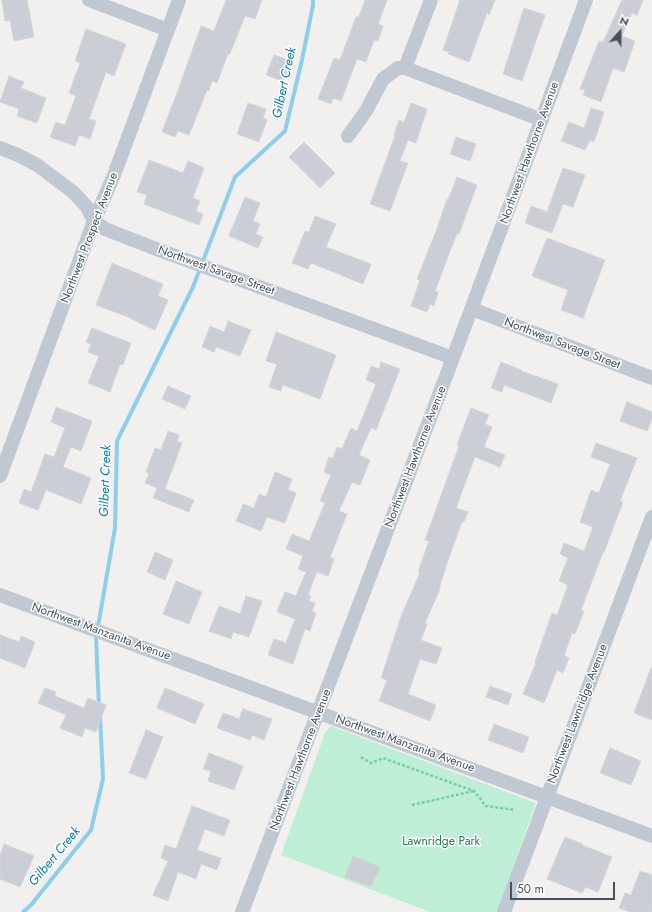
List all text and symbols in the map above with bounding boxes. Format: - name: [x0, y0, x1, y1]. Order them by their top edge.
- north arrow: [600, 12, 640, 52]
- text: N: [617, 12, 631, 30]
- water label: Gilbert Creek: [270, 46, 300, 120]
- street label: Northwest Hawthorne Avenue: [498, 80, 562, 226]
- street label: Northwest Prospect Avenue: [58, 171, 122, 305]
- street label: Northwest Savage Street: [156, 243, 276, 299]
- street label: Northwest Savage Street: [502, 315, 622, 373]
- street label: Northwest Hawthorne Avenue: [382, 384, 450, 530]
- water label: Gilbert Creek: [97, 445, 115, 517]
- street label: Northwest Manzanita Avenue: [30, 600, 172, 664]
- street label: Northwest Lawnridge Avenue: [545, 642, 611, 786]
- street label: Northwest Hawthorne Avenue: [267, 687, 335, 833]
- street label: Northwest Manzanita Avenue: [334, 712, 476, 776]
- water label: Gilbert Creek: [26, 824, 84, 890]
- park label: Lawnridge Park: [402, 835, 480, 849]
- scale bar: [512, 874, 617, 900]
- text: 50 m: [517, 880, 544, 898]

